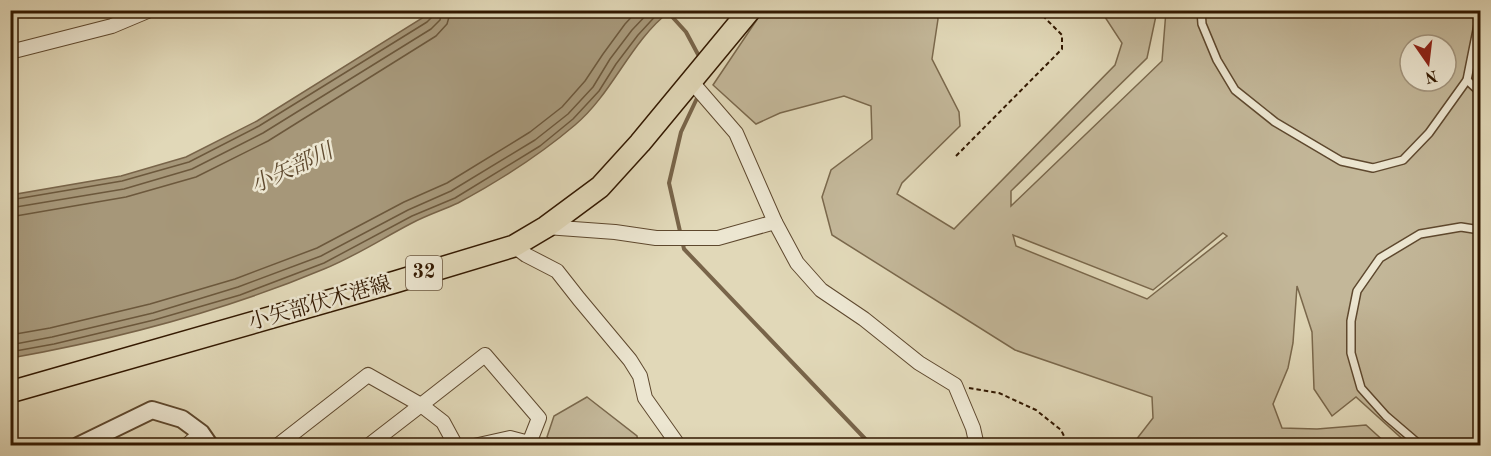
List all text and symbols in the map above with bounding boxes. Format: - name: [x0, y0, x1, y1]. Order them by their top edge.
- north arrow: [1398, 33, 1458, 93]
- text: N: [1423, 66, 1439, 85]
- water label: 小矢部川: [247, 138, 338, 198]
- road number: 32: [406, 256, 442, 290]
- street label: 小矢部伏木港線: [246, 272, 394, 334]

